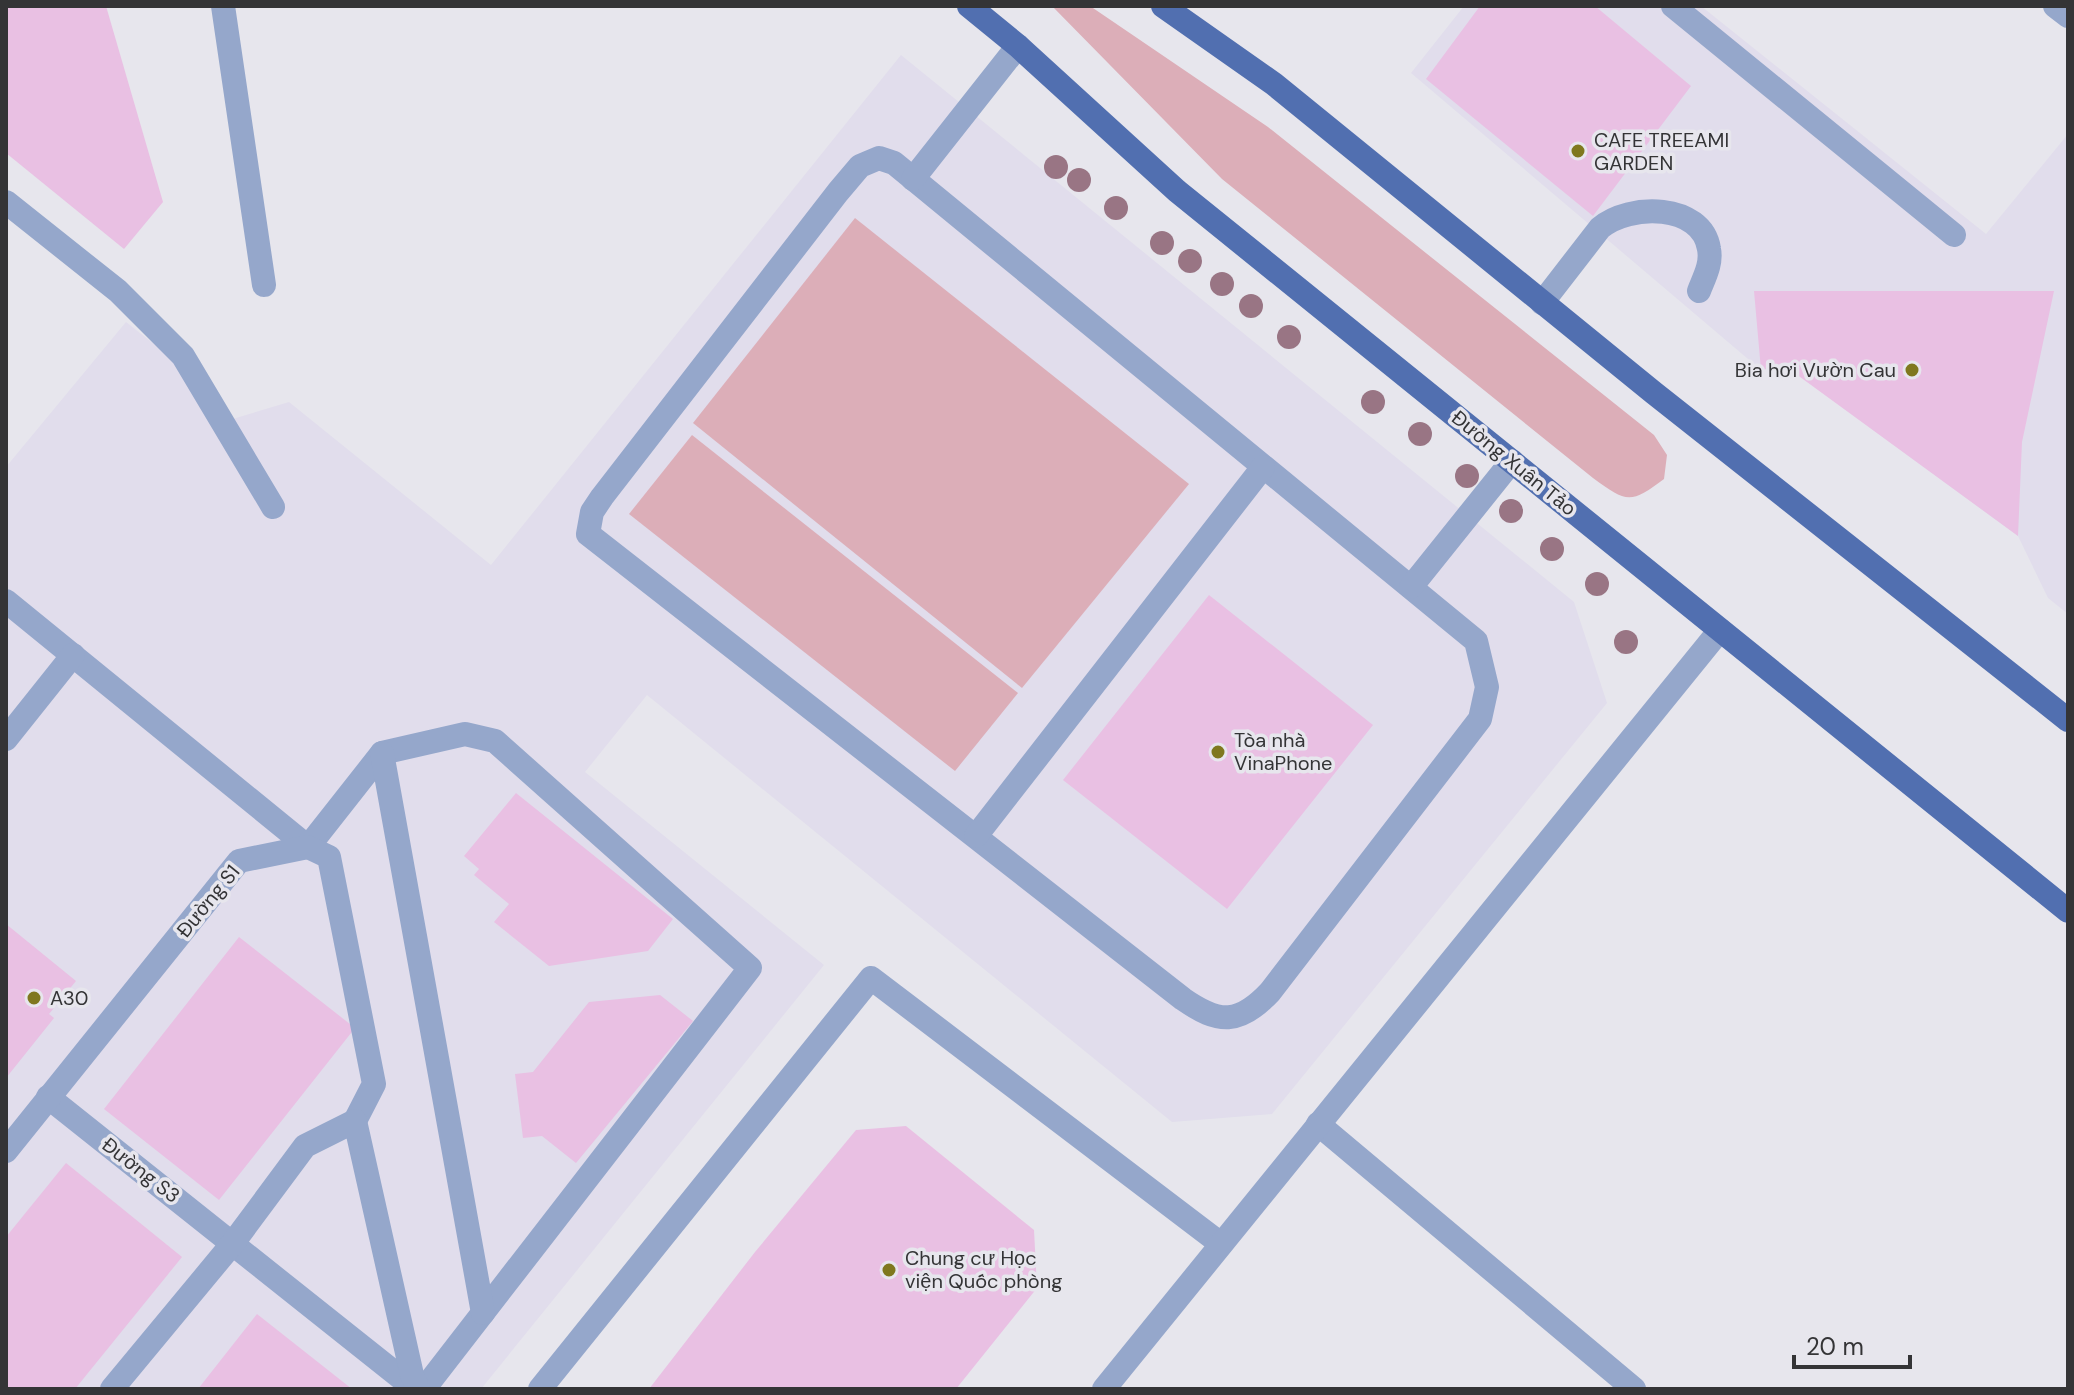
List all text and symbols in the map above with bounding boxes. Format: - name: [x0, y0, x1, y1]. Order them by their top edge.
- place label: CAFE TREEAMI GARDEN: [1594, 127, 1729, 176]
- marker: CAFE TREEAMI GARDEN: [1569, 142, 1587, 160]
- place label: Bia hơi Vườn Cau: [1735, 357, 1896, 383]
- marker: Bia hơi Vườn Cau: [1903, 361, 1921, 379]
- street label: Đường Xuân Tảo: [1446, 405, 1582, 521]
- place label: Tòa nhà VinaPhone: [1234, 727, 1332, 776]
- marker: Tòa nhà VinaPhone: [1209, 743, 1227, 761]
- street label: Đường S1: [171, 859, 245, 943]
- place label: A30: [50, 985, 88, 1011]
- marker: A30: [25, 989, 43, 1007]
- street label: Đường S3: [97, 1131, 185, 1209]
- place label: Chung cư Học viện Quốc phòng: [905, 1245, 1062, 1294]
- marker: Chung cư Học viện Quốc phòng: [880, 1261, 898, 1279]
- scale bar: [1794, 1319, 1910, 1369]
- text: 20 m: [1806, 1331, 1864, 1362]

